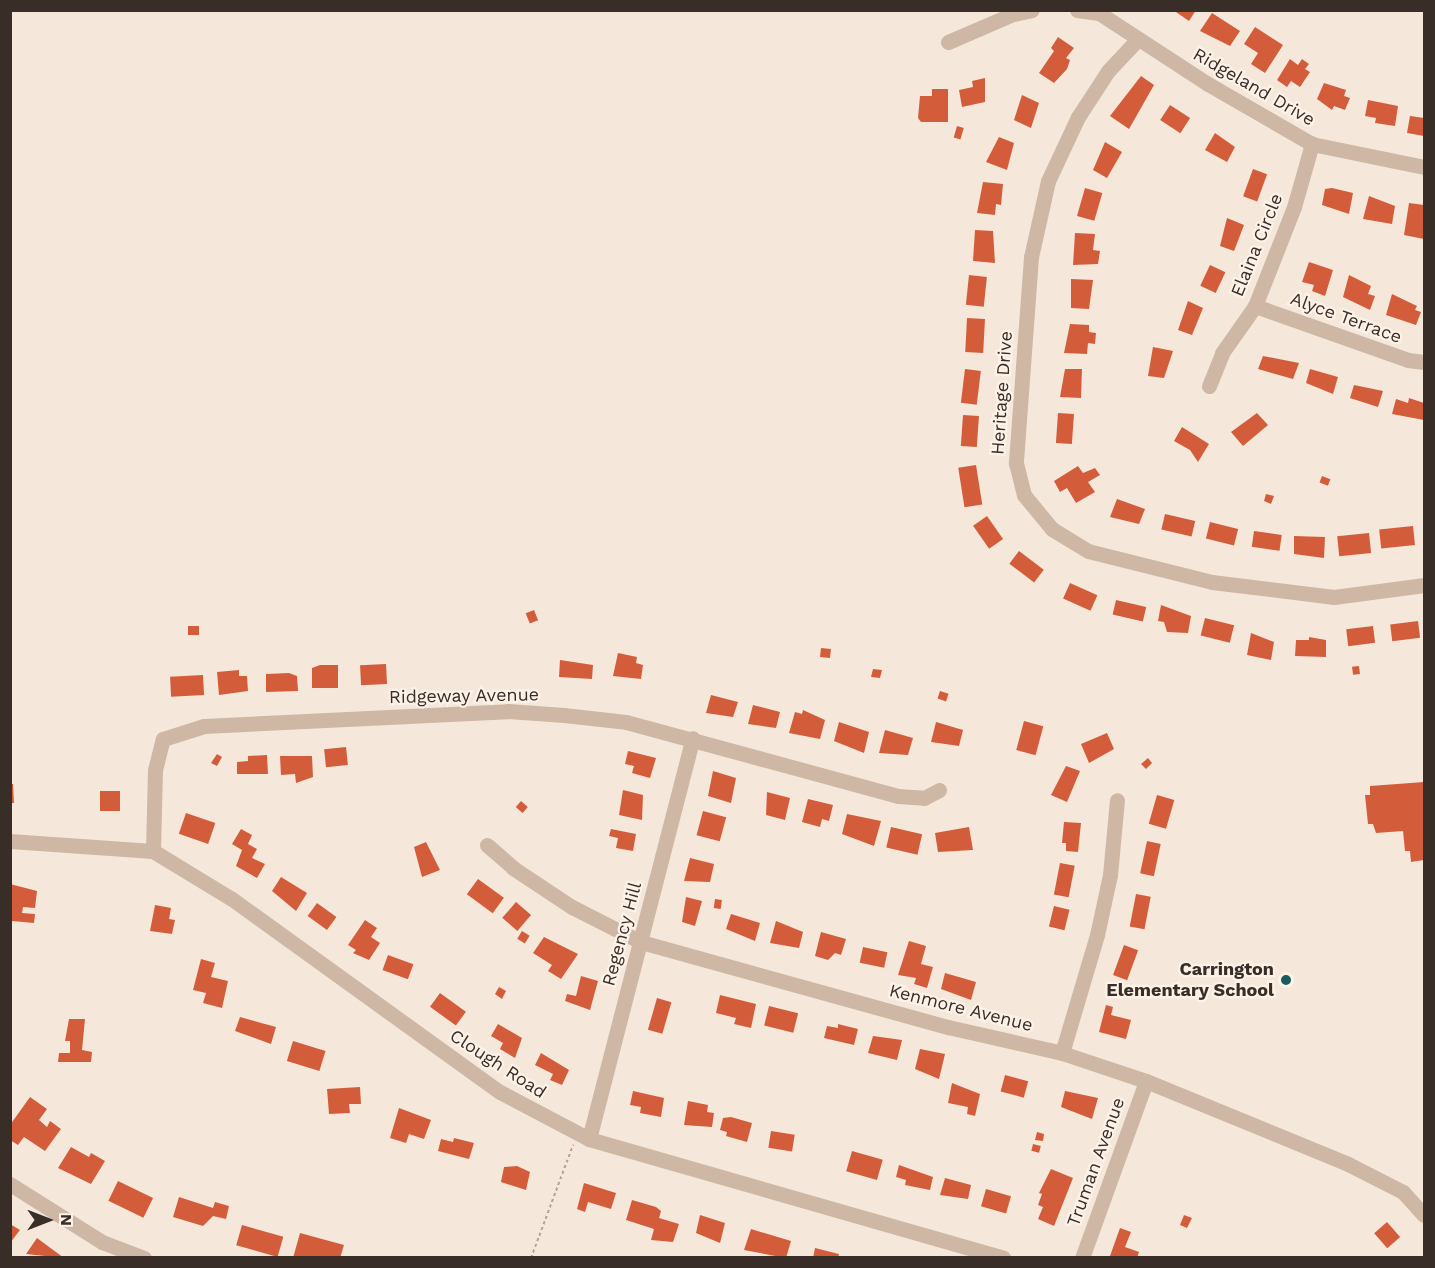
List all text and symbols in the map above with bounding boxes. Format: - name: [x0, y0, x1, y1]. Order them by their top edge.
- street label: Ridgeland Drive: [1189, 43, 1319, 131]
- street label: Elaina Circle: [1226, 190, 1288, 300]
- street label: Alyce Terrace: [1287, 288, 1405, 348]
- street label: Heritage Drive: [987, 330, 1017, 456]
- street label: Ridgeway Avenue: [388, 684, 540, 708]
- street label: Regency Hill: [598, 879, 646, 989]
- place label: Carrington Elementary School: [1106, 959, 1274, 1002]
- marker: Carrington Elementary School: [1279, 973, 1293, 987]
- street label: Kenmore Avenue: [887, 980, 1035, 1036]
- street label: Clough Road: [446, 1025, 550, 1103]
- street label: Truman Avenue: [1063, 1094, 1129, 1230]
- north arrow: [18, 1190, 78, 1250]
- text: N: [57, 1214, 76, 1226]

